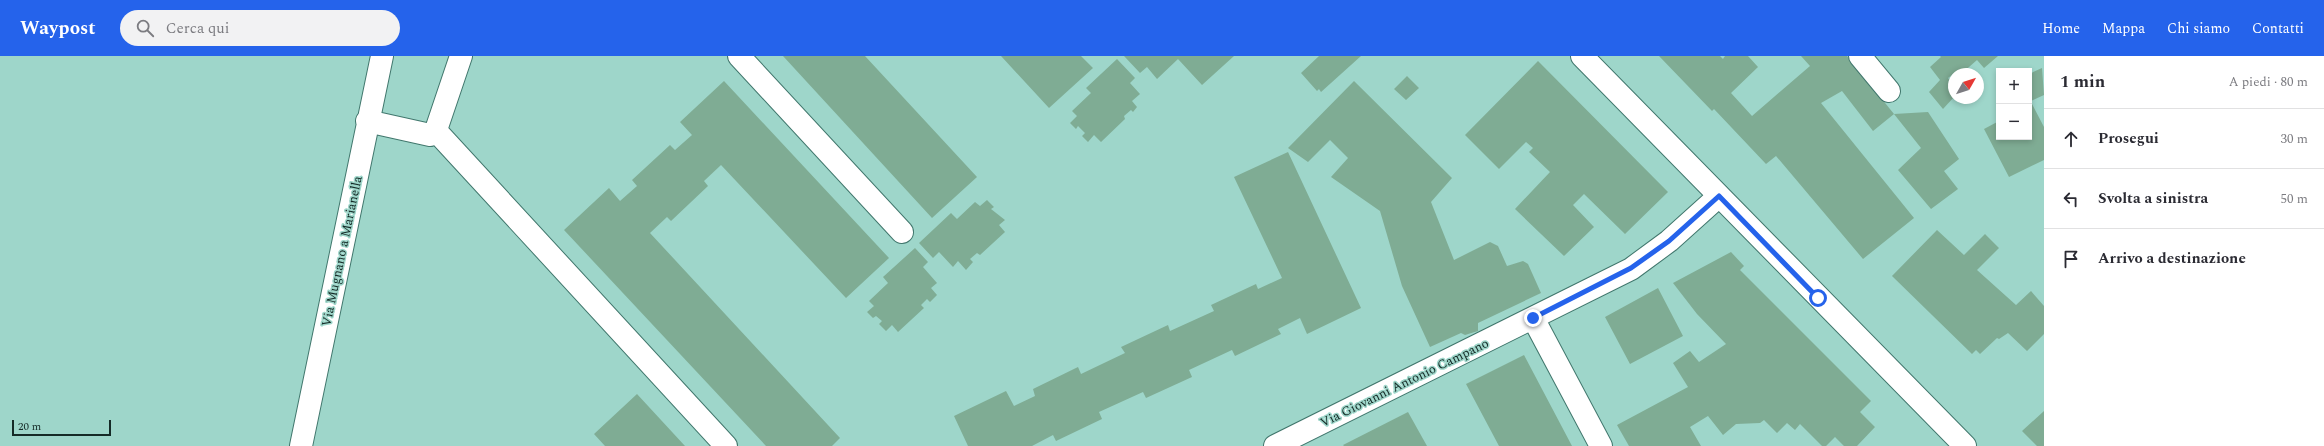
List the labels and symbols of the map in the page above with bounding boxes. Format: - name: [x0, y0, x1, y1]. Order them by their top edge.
- north arrow: [1948, 68, 1984, 104]
- street label: Via Mugnano a Marianella: [316, 173, 368, 328]
- route start: [1809, 289, 1827, 307]
- route end: [1524, 309, 1542, 327]
- street label: Via Giovanni Antonio Campano: [1317, 333, 1492, 433]
- scale bar: [12, 418, 111, 437]

